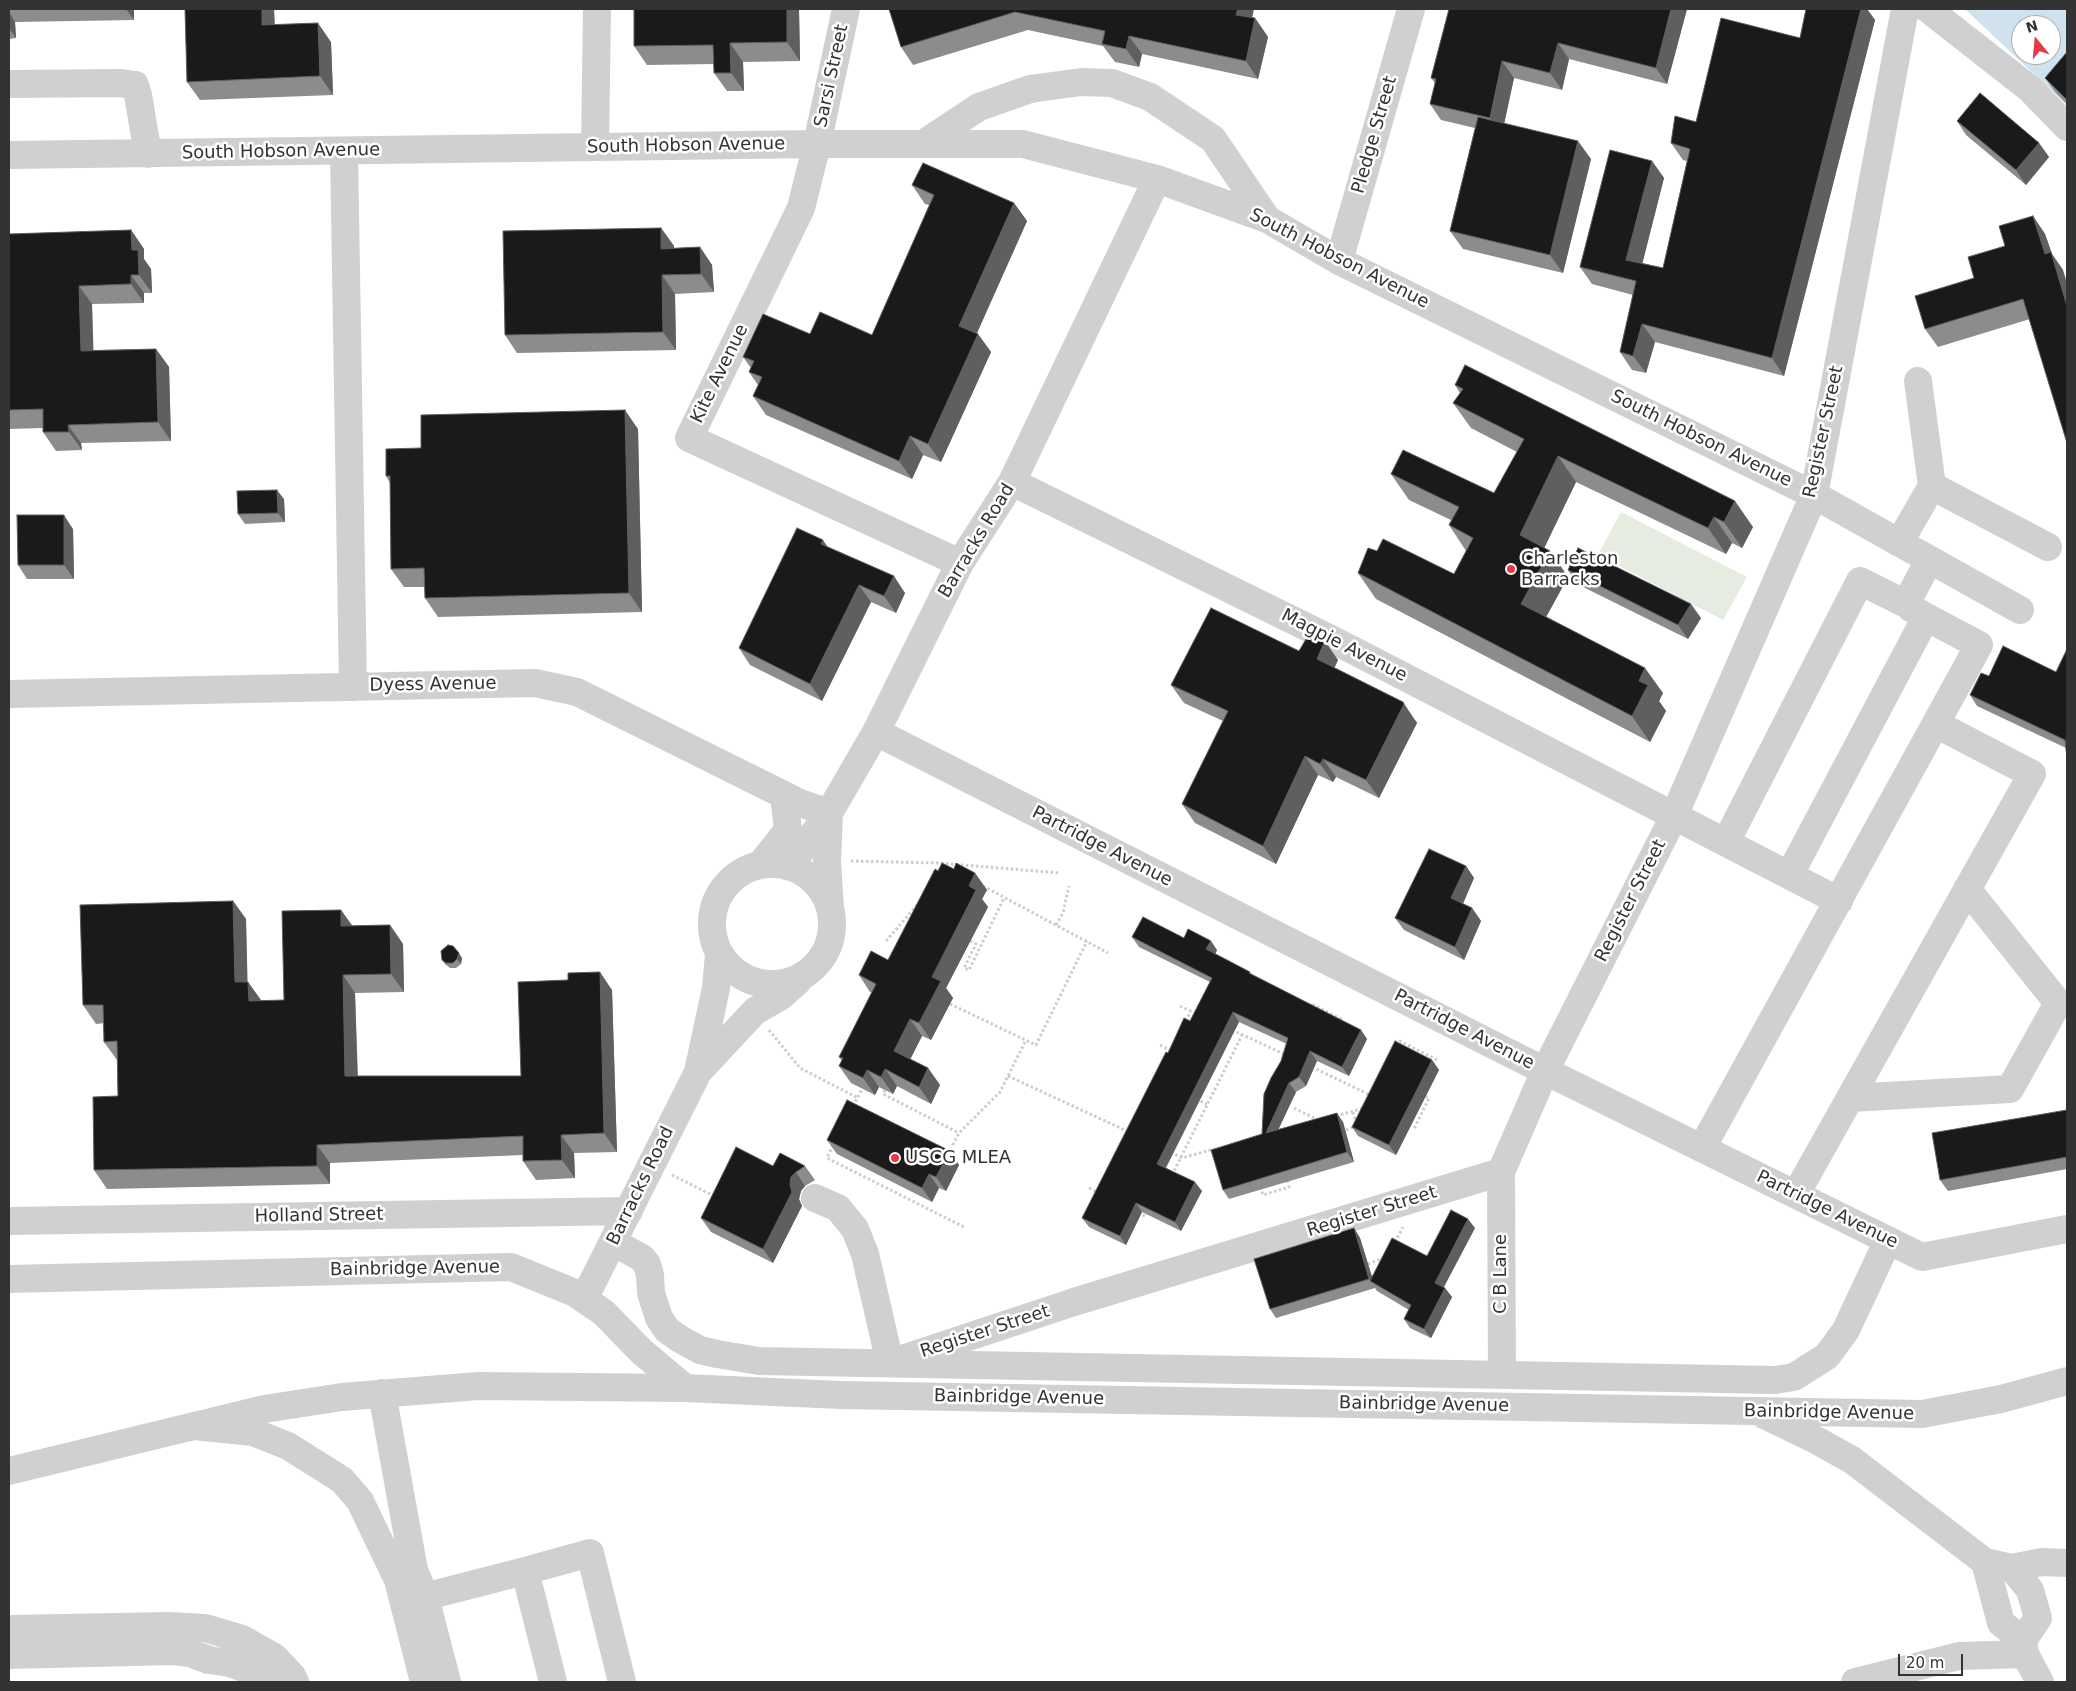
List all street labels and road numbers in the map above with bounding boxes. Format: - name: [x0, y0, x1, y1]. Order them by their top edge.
- street label: Sarsi Street: [811, 23, 853, 129]
- street label: Pledge Street: [1348, 74, 1402, 196]
- street label: South Hobson Avenue: [587, 133, 785, 159]
- street label: South Hobson Avenue: [182, 139, 380, 165]
- street label: South Hobson Avenue: [1246, 204, 1432, 314]
- street label: Kite Avenue: [687, 321, 753, 427]
- street label: Register Street: [1799, 364, 1849, 500]
- street label: South Hobson Avenue: [1607, 386, 1795, 492]
- street label: Barracks Road: [934, 480, 1020, 602]
- street label: Magpie Avenue: [1278, 605, 1410, 687]
- street label: Dyess Avenue: [369, 673, 497, 697]
- street label: Partridge Avenue: [1028, 802, 1176, 892]
- street label: Register Street: [1591, 836, 1671, 966]
- street label: Partridge Avenue: [1390, 985, 1538, 1075]
- street label: Barracks Road: [603, 1123, 679, 1249]
- street label: Partridge Avenue: [1753, 1166, 1901, 1254]
- street label: Register Street: [1305, 1182, 1439, 1242]
- street label: Holland Street: [254, 1204, 384, 1228]
- street label: C B Lane: [1490, 1234, 1512, 1314]
- street label: Bainbridge Avenue: [330, 1257, 500, 1281]
- street label: Register Street: [918, 1301, 1052, 1363]
- street label: Bainbridge Avenue: [934, 1386, 1104, 1410]
- street label: Bainbridge Avenue: [1339, 1393, 1509, 1417]
- street label: Bainbridge Avenue: [1744, 1401, 1914, 1425]

